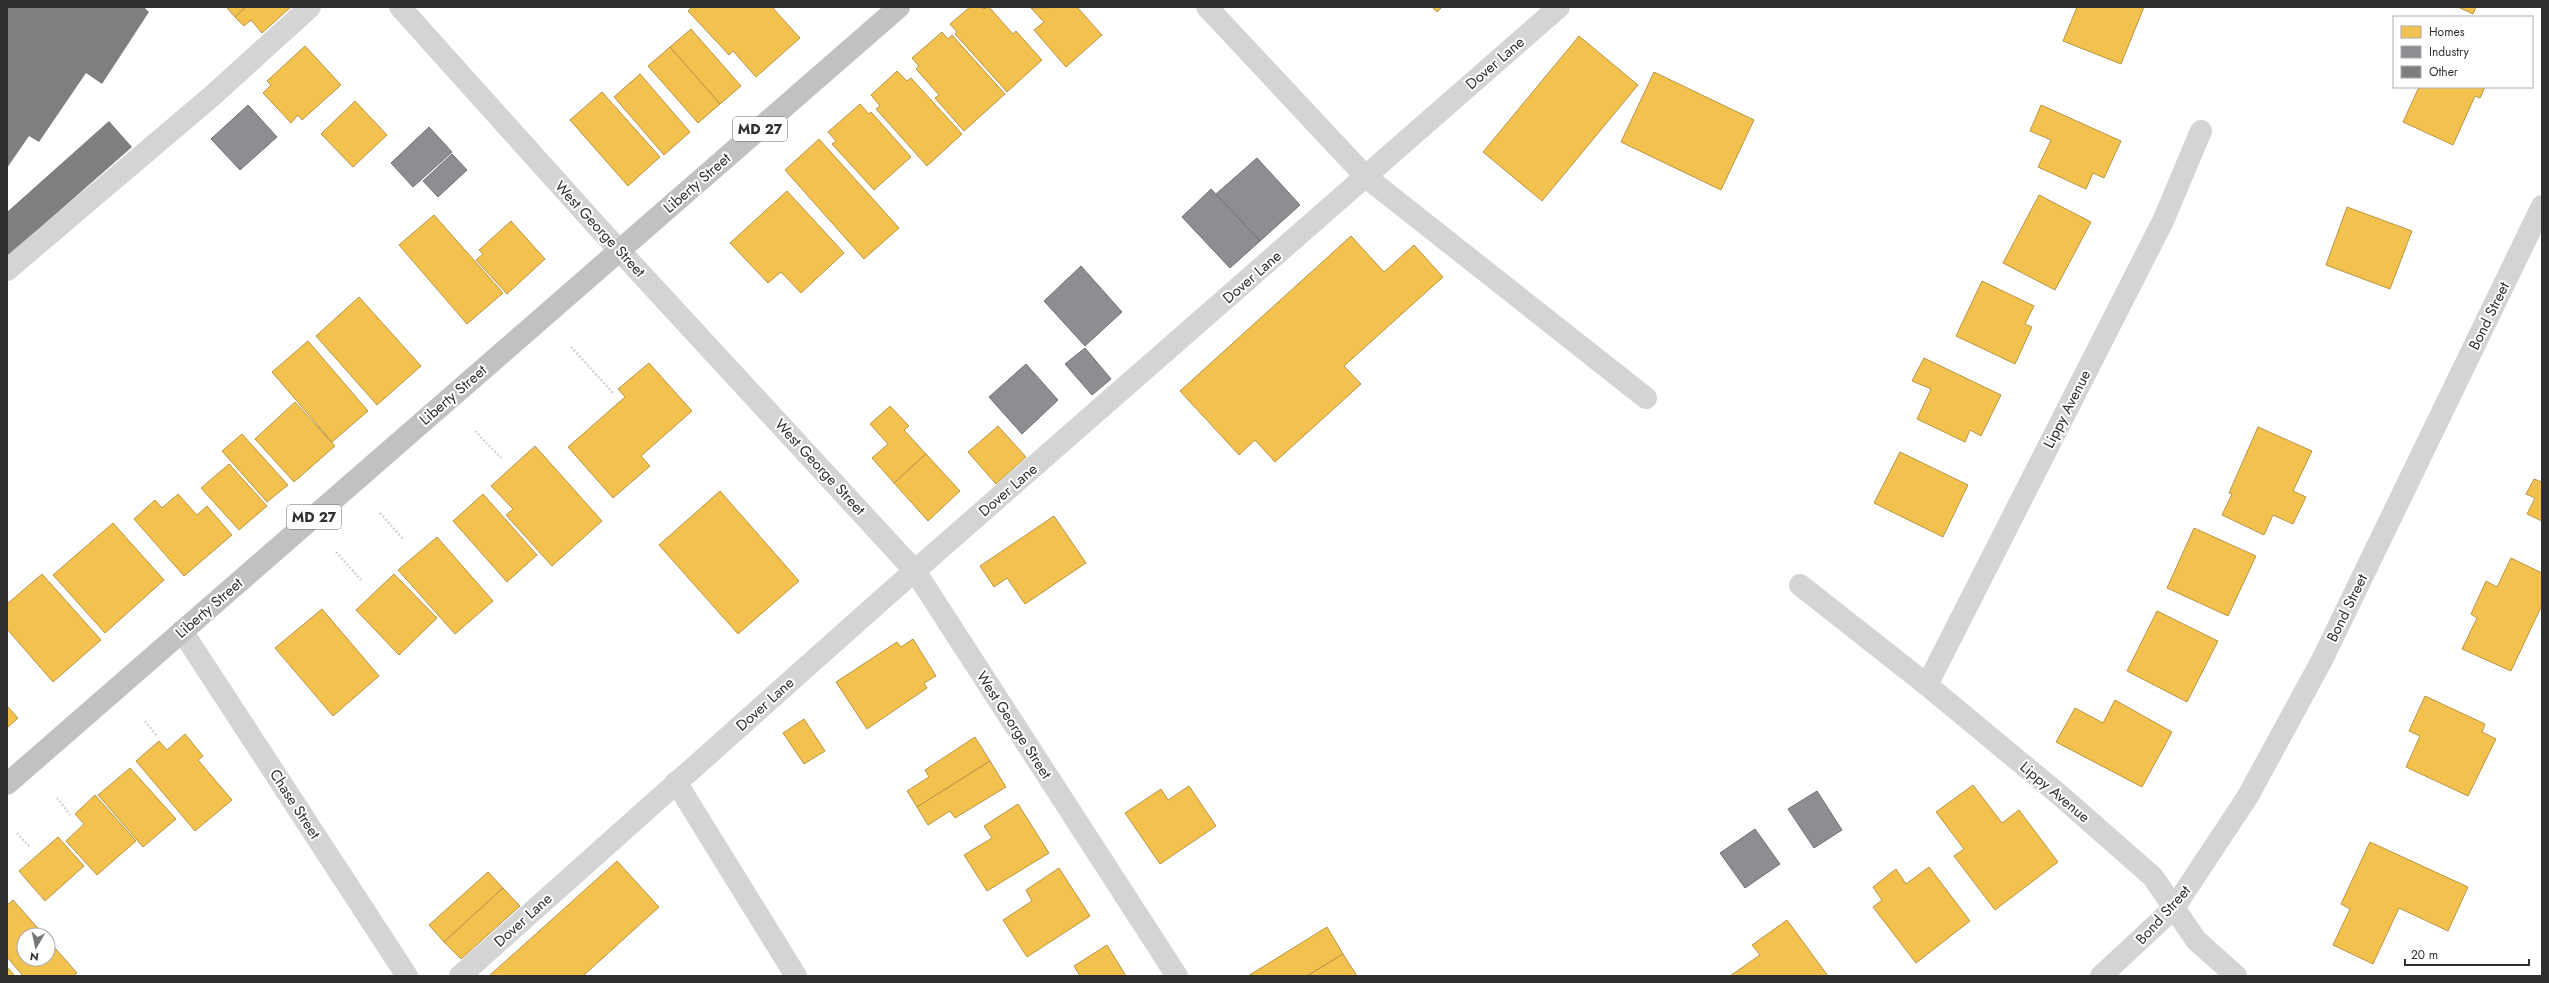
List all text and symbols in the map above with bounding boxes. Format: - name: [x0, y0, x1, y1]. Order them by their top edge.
- legend: [2393, 16, 2533, 88]
- text: Homes: [2429, 23, 2465, 41]
- street label: Dover Lane: [1461, 31, 1529, 95]
- text: Industry: [2429, 43, 2470, 61]
- text: Other: [2429, 63, 2459, 81]
- road number: MD 27: [733, 117, 787, 141]
- street label: Liberty Street: [659, 147, 736, 218]
- street label: West George Street: [549, 176, 651, 282]
- street label: Dover Lane: [1218, 245, 1286, 309]
- street label: Bond Street: [2463, 278, 2515, 354]
- street label: Liberty Street: [415, 359, 492, 430]
- street label: Lippy Avenue: [2038, 366, 2096, 452]
- street label: West George Street: [769, 414, 871, 520]
- street label: Dover Lane: [974, 458, 1042, 522]
- road number: MD 27: [287, 505, 341, 529]
- street label: Bond Street: [2321, 570, 2373, 646]
- street label: Liberty Street: [171, 572, 248, 643]
- street label: West George Street: [971, 667, 1057, 784]
- street label: Dover Lane: [731, 672, 799, 736]
- street label: Lippy Avenue: [2015, 756, 2095, 828]
- street label: Chase Street: [264, 765, 326, 844]
- street label: Bond Street: [2130, 880, 2196, 950]
- street label: Dover Lane: [489, 888, 557, 952]
- north arrow: [16, 927, 56, 967]
- scale bar: [2405, 941, 2529, 967]
- text: 20 m: [2411, 946, 2438, 964]
- text: N: [29, 948, 40, 965]

